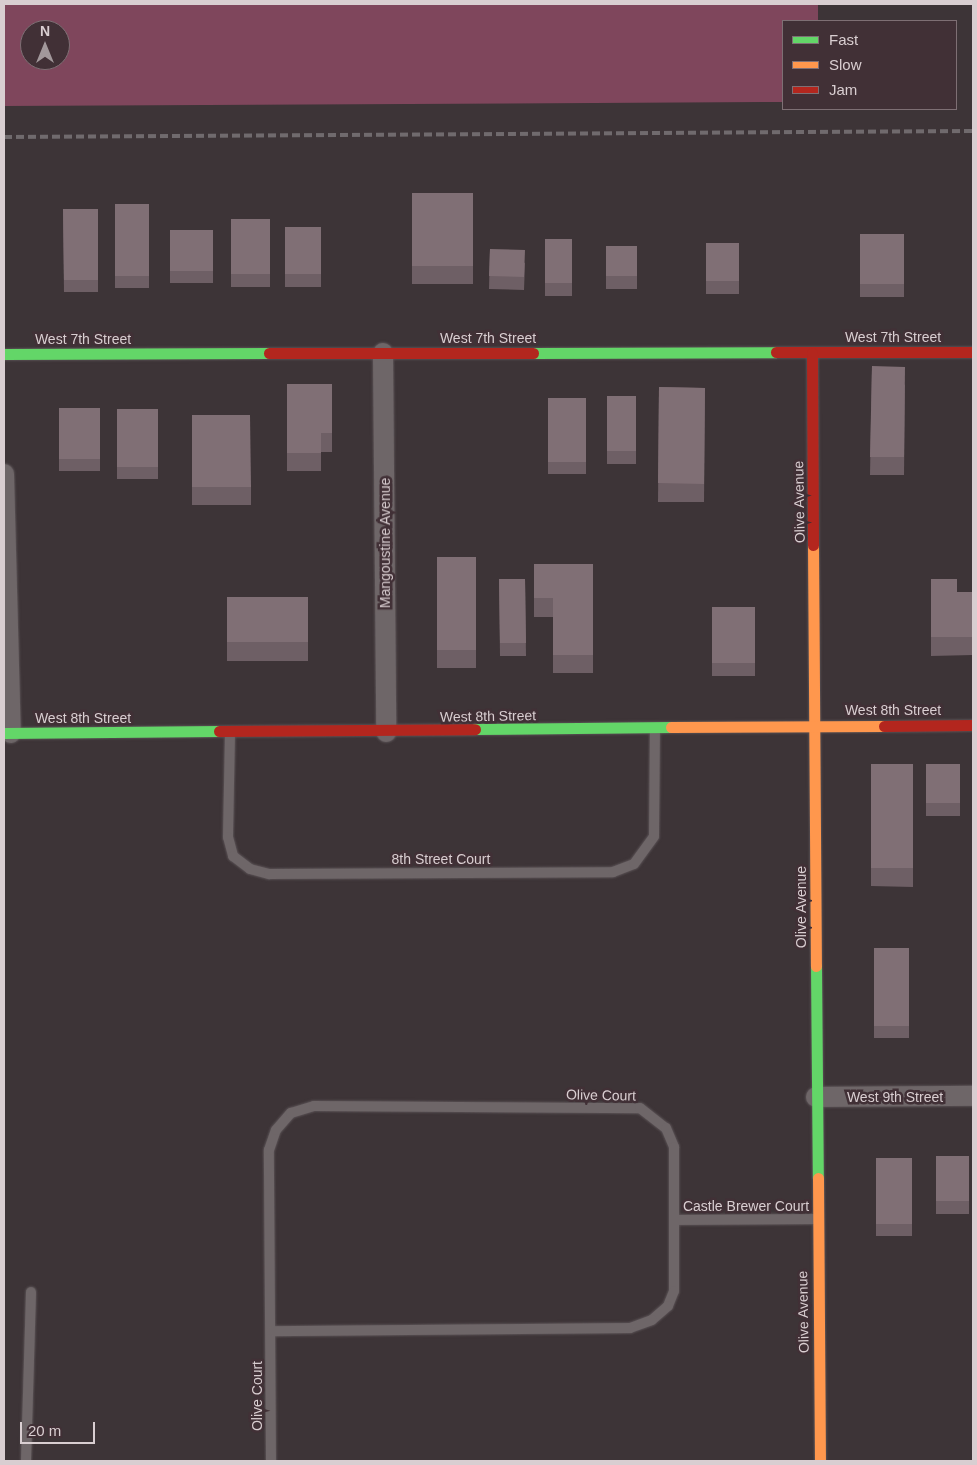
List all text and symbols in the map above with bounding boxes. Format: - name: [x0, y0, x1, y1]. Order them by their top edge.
- north arrow: [20, 20, 70, 70]
- legend: [782, 20, 957, 110]
- text: N: [40, 23, 50, 39]
- text: Fast: [829, 31, 858, 48]
- text: Slow: [829, 56, 862, 73]
- text: Jam: [829, 81, 857, 98]
- street label: West 7th Street: [845, 329, 941, 345]
- street label: West 7th Street: [440, 330, 536, 346]
- street label: West 7th Street: [35, 331, 131, 347]
- street label: Olive Avenue: [790, 460, 808, 544]
- street label: Mangoustine Avenue: [377, 477, 393, 609]
- street label: West 8th Street: [845, 702, 941, 718]
- street label: West 8th Street: [440, 707, 536, 725]
- street label: West 8th Street: [35, 710, 131, 726]
- street label: 8th Street Court: [392, 851, 490, 867]
- street label: Olive Avenue: [793, 865, 809, 949]
- street label: Olive Court: [566, 1086, 636, 1104]
- street label: West 9th Street: [847, 1089, 943, 1105]
- street label: Castle Brewer Court: [683, 1198, 809, 1214]
- street label: Olive Avenue: [794, 1270, 812, 1354]
- street label: Olive Court: [249, 1361, 265, 1431]
- scale bar: [22, 1412, 98, 1444]
- text: 20 m: [28, 1422, 61, 1439]

